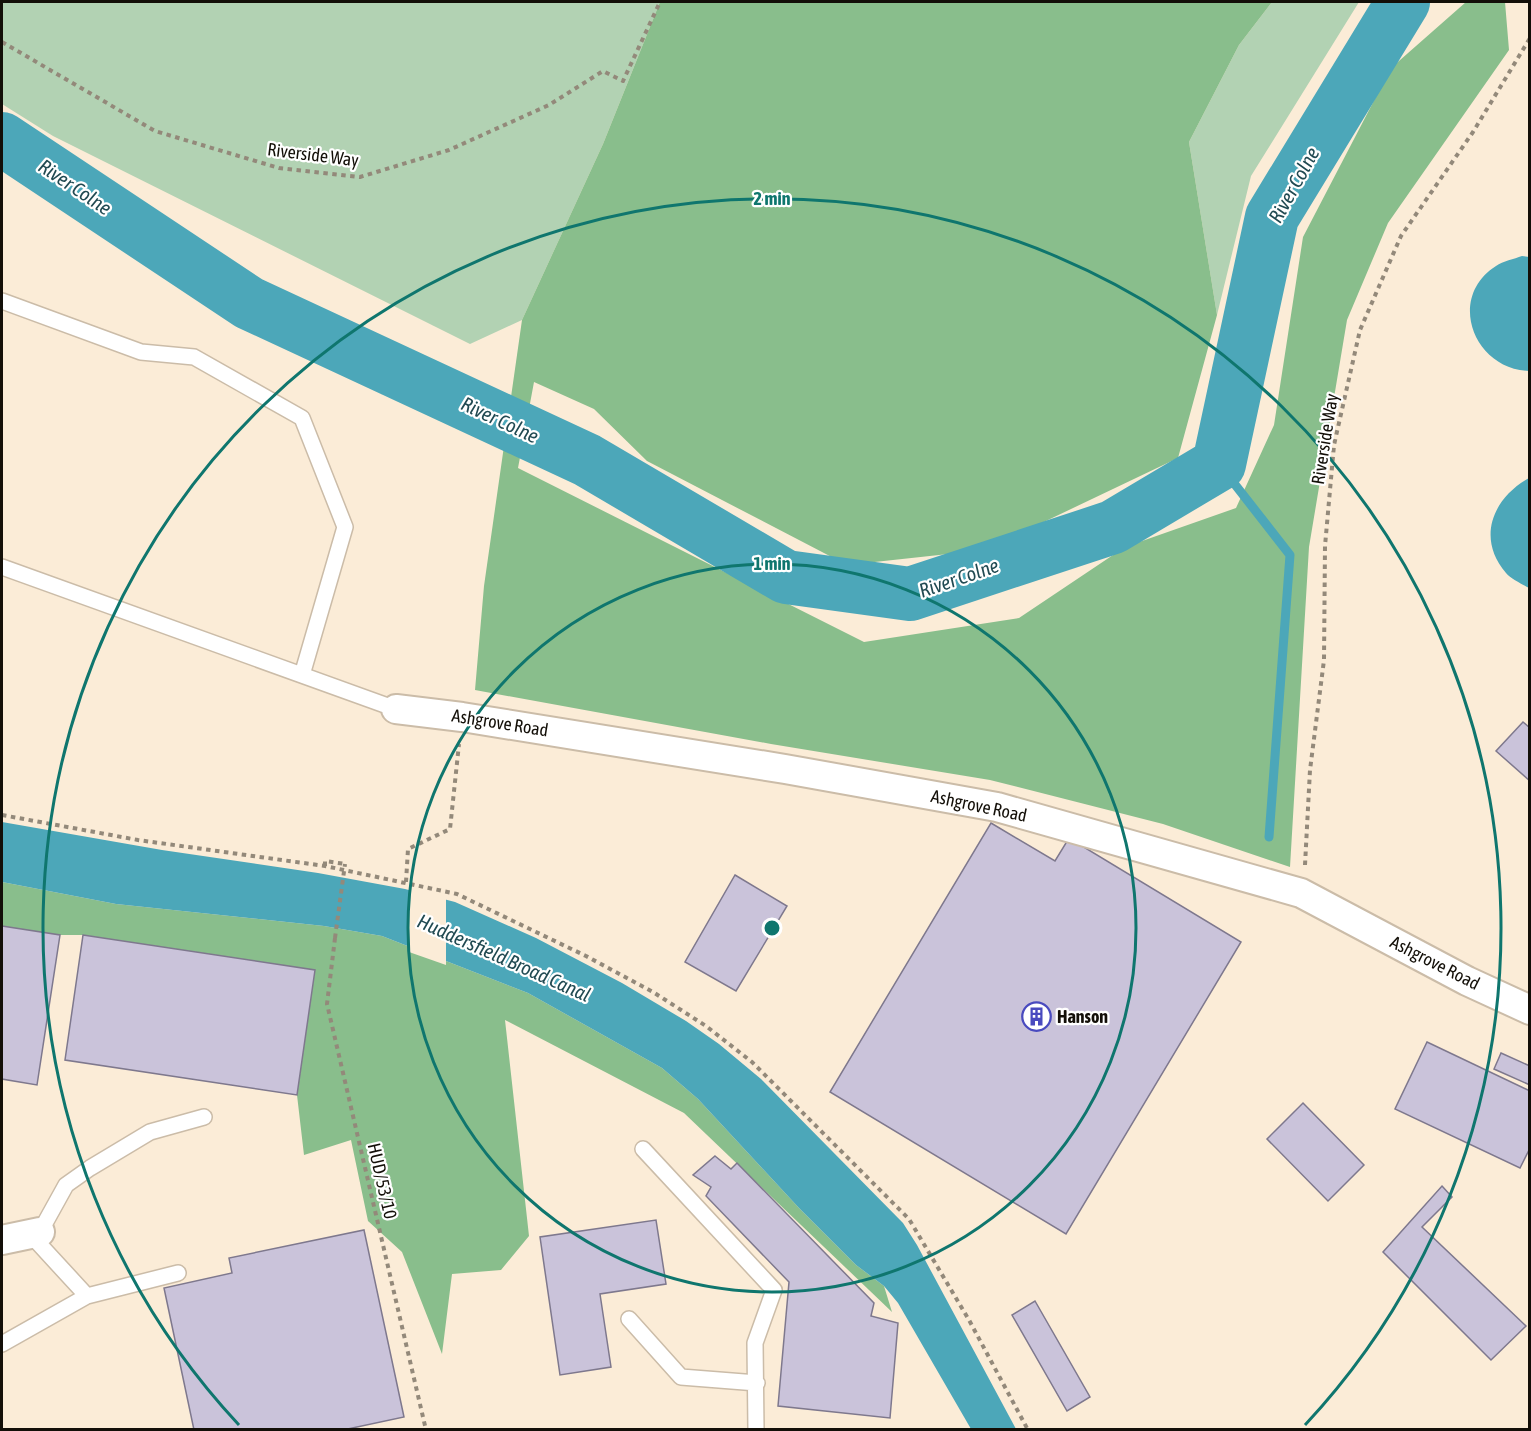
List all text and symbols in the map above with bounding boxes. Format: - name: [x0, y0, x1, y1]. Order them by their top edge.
- street label: Riverside Way: [266, 138, 360, 171]
- water label: River Colne: [1263, 143, 1324, 227]
- water label: River Colne: [35, 154, 116, 219]
- text: 2 min: [754, 188, 791, 209]
- water label: River Colne: [458, 392, 543, 447]
- street label: Riverside Way: [1307, 392, 1342, 486]
- text: 1 min: [754, 553, 791, 574]
- water label: River Colne: [916, 553, 1002, 602]
- street label: Ashgrove Road: [450, 705, 550, 741]
- street label: Ashgrove Road: [929, 785, 1029, 826]
- water label: Huddersfield Broad Canal: [414, 909, 594, 1006]
- centre of rings: [762, 918, 782, 938]
- street label: Ashgrove Road: [1387, 931, 1483, 994]
- building icon: Hanson: [1020, 1001, 1052, 1033]
- place label: Hanson: [1057, 1006, 1108, 1027]
- street label: HUD/53/10: [364, 1141, 401, 1221]

